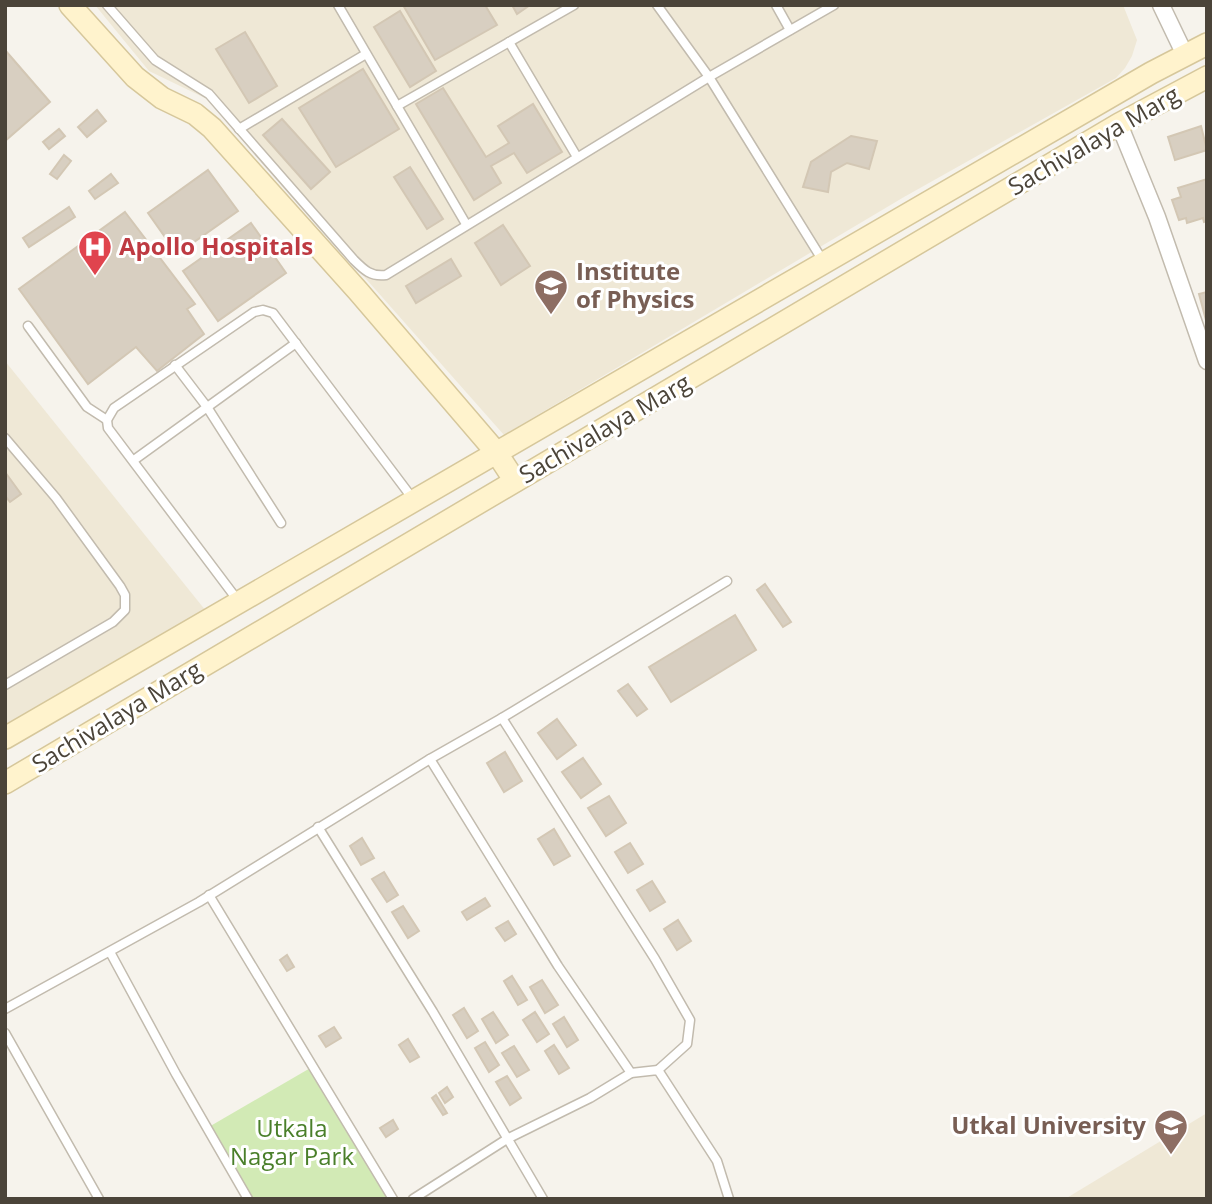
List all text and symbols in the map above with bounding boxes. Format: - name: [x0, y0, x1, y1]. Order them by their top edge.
- street label: Sachivalaya Marg: [1001, 77, 1185, 202]
- hospital icon: Apollo Hospitals: [76, 228, 114, 277]
- place label: Apollo Hospitals: [119, 229, 313, 262]
- place label: Institute of Physics: [576, 254, 694, 315]
- school or university icon: Institute of Physics: [532, 267, 570, 316]
- street label: Sachivalaya Marg: [512, 365, 696, 490]
- street label: Sachivalaya Marg: [25, 652, 207, 780]
- school or university icon: Utkal University: [1152, 1107, 1190, 1156]
- place label: Utkal University: [951, 1108, 1146, 1141]
- park label: Utkala Nagar Park: [230, 1111, 354, 1172]

